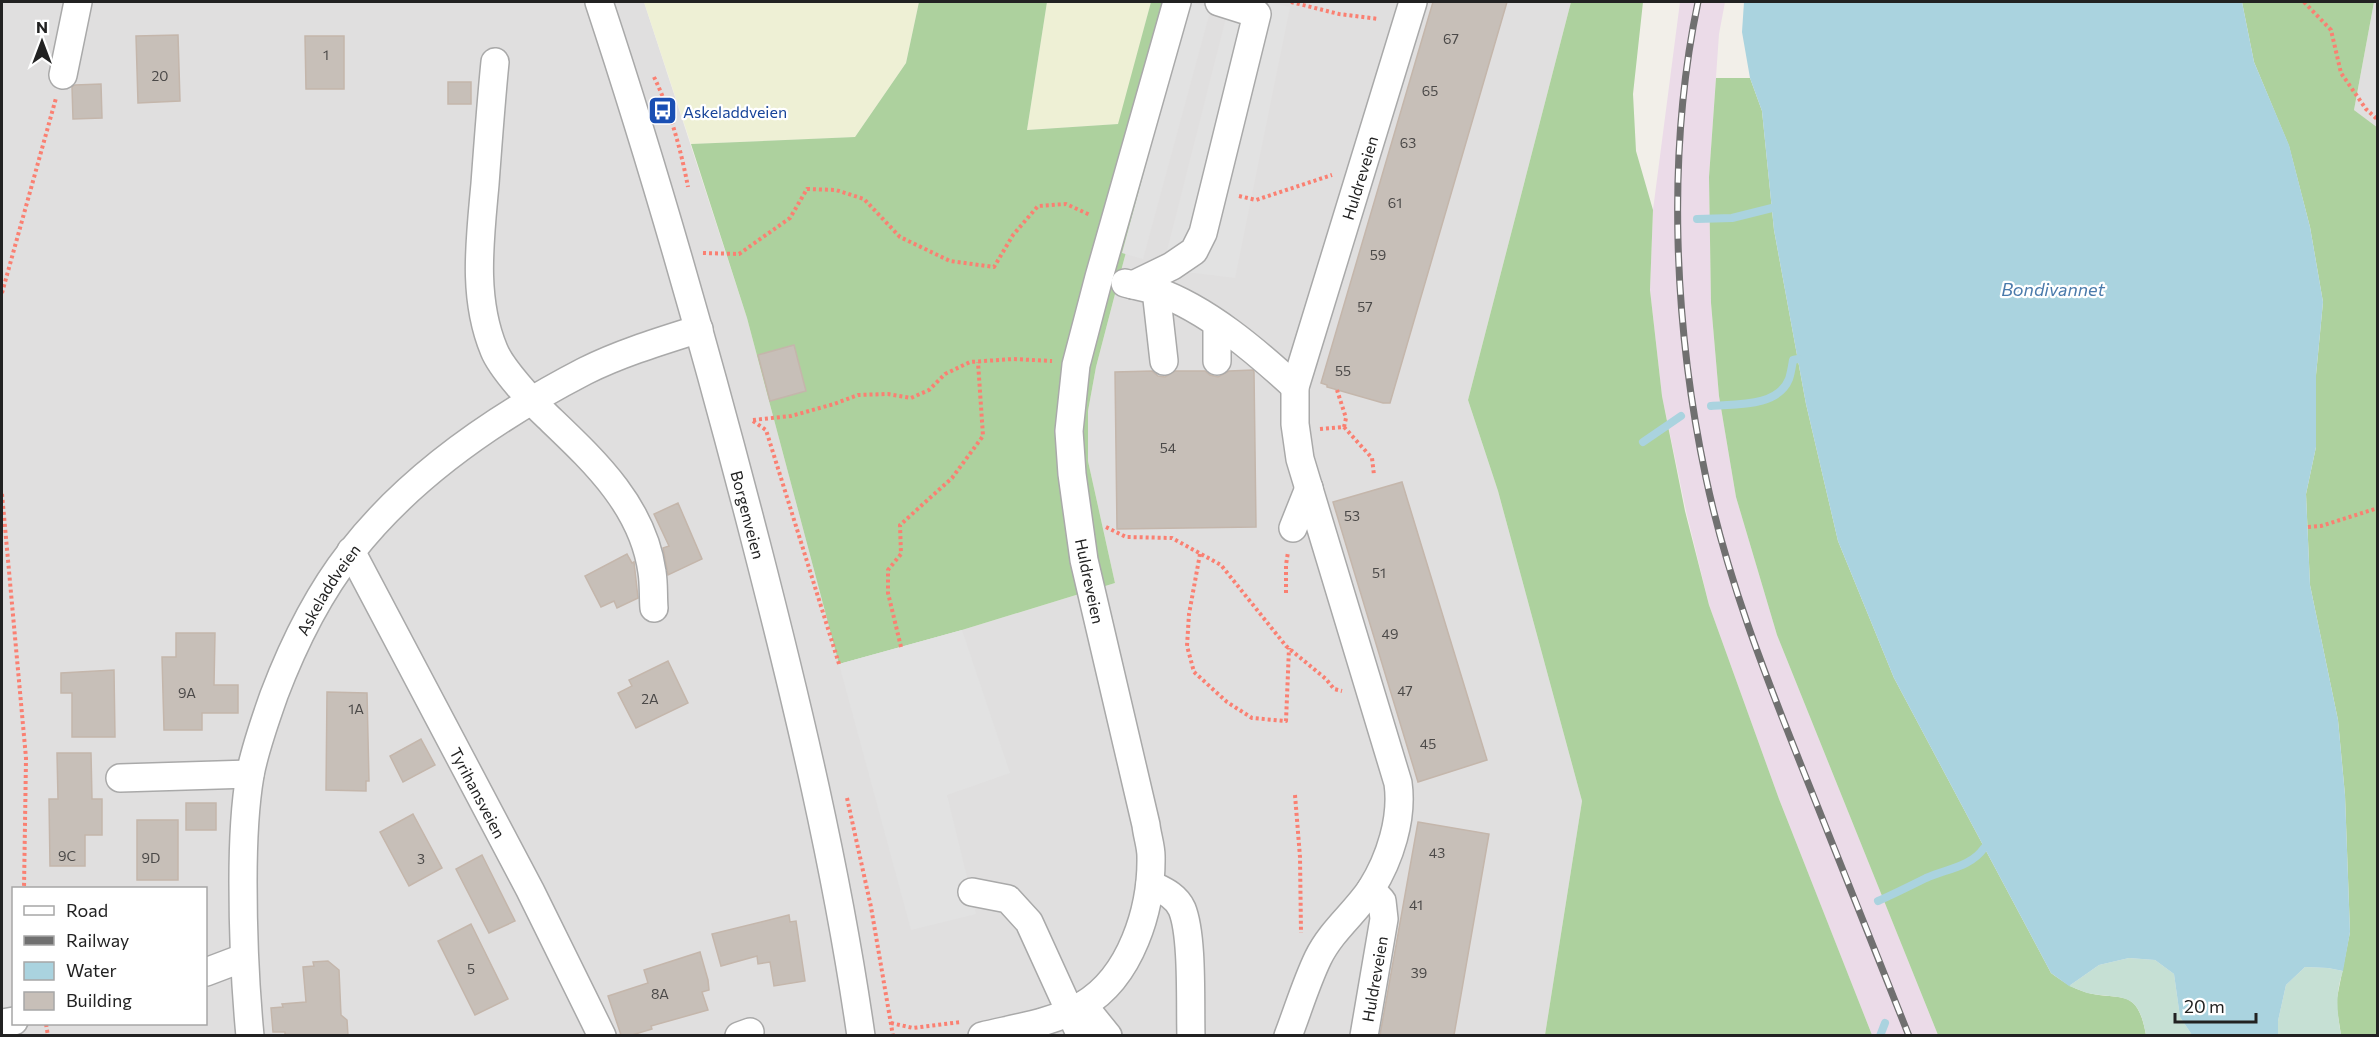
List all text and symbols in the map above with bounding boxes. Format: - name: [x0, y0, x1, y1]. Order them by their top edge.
- north arrow: [12, 12, 72, 72]
- text: N: [36, 17, 48, 36]
- house number: 67: [1443, 30, 1459, 47]
- house number: 1: [323, 46, 329, 63]
- house number: 20: [152, 67, 168, 84]
- house number: 65: [1422, 82, 1438, 99]
- bus stop icon: Askeladdveien: [646, 95, 678, 127]
- place label: Askeladdveien: [683, 102, 787, 121]
- street label: Huldreveien: [1337, 133, 1381, 222]
- house number: 63: [1400, 134, 1416, 151]
- house number: 61: [1388, 194, 1402, 211]
- house number: 59: [1370, 246, 1386, 263]
- water label: Bondivannet: [2001, 278, 2105, 300]
- house number: 57: [1357, 298, 1373, 315]
- house number: 55: [1335, 362, 1351, 379]
- house number: 54: [1160, 439, 1177, 456]
- street label: Borgenveien: [728, 468, 769, 561]
- house number: 53: [1344, 507, 1360, 524]
- street label: Huldreveien: [1072, 537, 1108, 625]
- street label: Askeladdveien: [292, 540, 363, 638]
- house number: 51: [1372, 564, 1386, 581]
- house number: 49: [1382, 625, 1398, 642]
- house number: 47: [1397, 682, 1413, 699]
- house number: 9A: [178, 684, 196, 701]
- house number: 2A: [641, 690, 659, 707]
- house number: 1A: [348, 700, 364, 717]
- house number: 45: [1420, 735, 1436, 752]
- street label: Tyrihansveien: [447, 744, 510, 841]
- house number: 43: [1429, 844, 1445, 861]
- house number: 9C: [58, 847, 76, 864]
- house number: 9D: [142, 849, 160, 866]
- house number: 3: [417, 850, 425, 867]
- legend: [12, 887, 207, 1025]
- house number: 41: [1409, 896, 1423, 913]
- text: Road: [66, 899, 108, 921]
- text: Railway: [66, 929, 129, 951]
- street label: Huldreveien: [1357, 934, 1390, 1023]
- text: Water: [66, 959, 117, 981]
- house number: 5: [467, 960, 475, 977]
- house number: 39: [1411, 964, 1427, 981]
- house number: 8A: [651, 985, 669, 1002]
- scale bar: [2175, 986, 2256, 1024]
- text: Building: [66, 989, 132, 1011]
- text: 20 m: [2184, 995, 2225, 1017]

